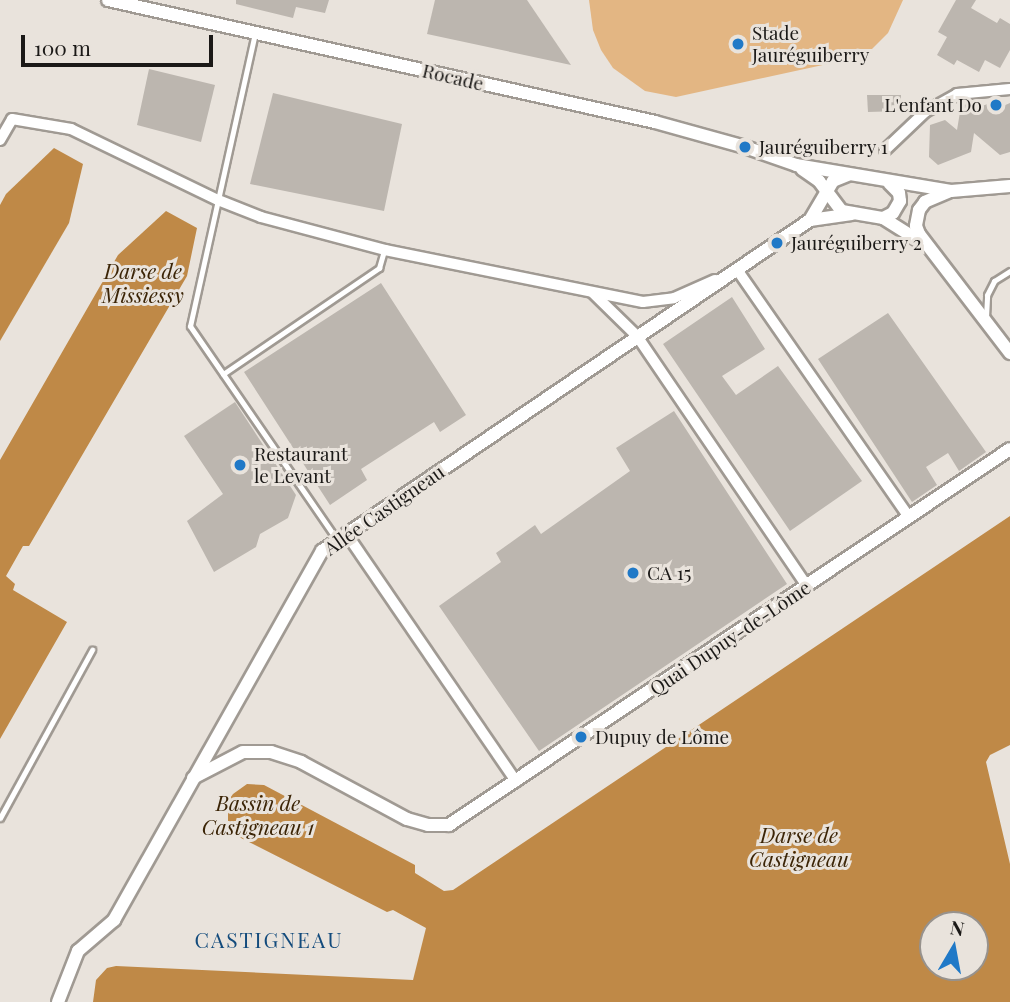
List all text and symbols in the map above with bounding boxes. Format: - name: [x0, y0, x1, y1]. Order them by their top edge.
- scale bar: [24, 21, 217, 65]
- place label: Stade Jauréguiberry: [752, 22, 869, 66]
- text: 100 m: [34, 33, 91, 61]
- marker: Stade Jauréguiberry: [730, 36, 746, 52]
- street label: Rocade: [420, 59, 486, 95]
- place label: L'enfant Do: [884, 94, 982, 116]
- marker: L'enfant Do: [988, 97, 1004, 113]
- place label: Jauréguiberry 1: [759, 136, 888, 158]
- marker: Jauréguiberry 1: [737, 139, 753, 155]
- place label: Jauréguiberry 2: [791, 232, 922, 254]
- marker: Jauréguiberry 2: [769, 235, 785, 251]
- water label: Darse de Missiessy: [102, 257, 184, 307]
- place label: Restaurant le Levant: [254, 443, 348, 487]
- marker: Restaurant le Levant: [232, 457, 248, 473]
- street label: Allée Castigneau: [320, 460, 448, 560]
- place label: CA 15: [647, 562, 691, 584]
- marker: CA 15: [625, 565, 641, 581]
- street label: Quai Dupuy-de-Lôme: [645, 576, 815, 700]
- place label: Dupuy de Lôme: [595, 726, 730, 748]
- marker: Dupuy de Lôme: [573, 729, 589, 745]
- water label: Bassin de Castigneau 1: [202, 789, 314, 839]
- water label: Darse de Castigneau: [749, 821, 849, 871]
- north arrow: [919, 911, 989, 981]
- text: N: [948, 913, 966, 941]
- district label: CASTIGNEAU: [196, 926, 342, 952]

